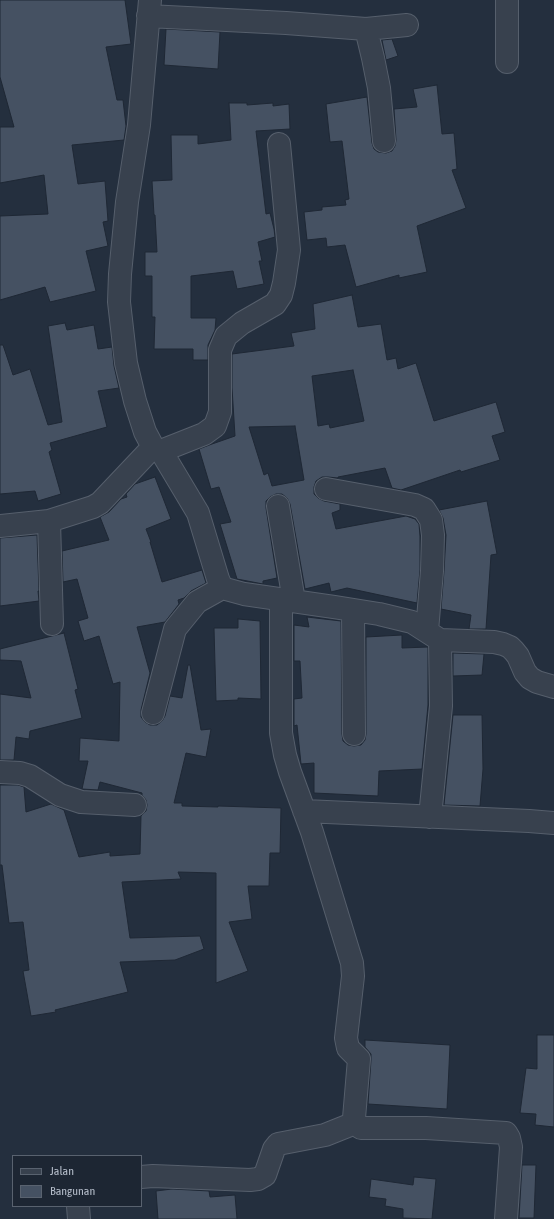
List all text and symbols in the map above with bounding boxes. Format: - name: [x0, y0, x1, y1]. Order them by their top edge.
- legend: [12, 1155, 142, 1207]
- text: Jalan: [50, 1164, 74, 1178]
- text: Bangunan: [50, 1184, 95, 1198]

